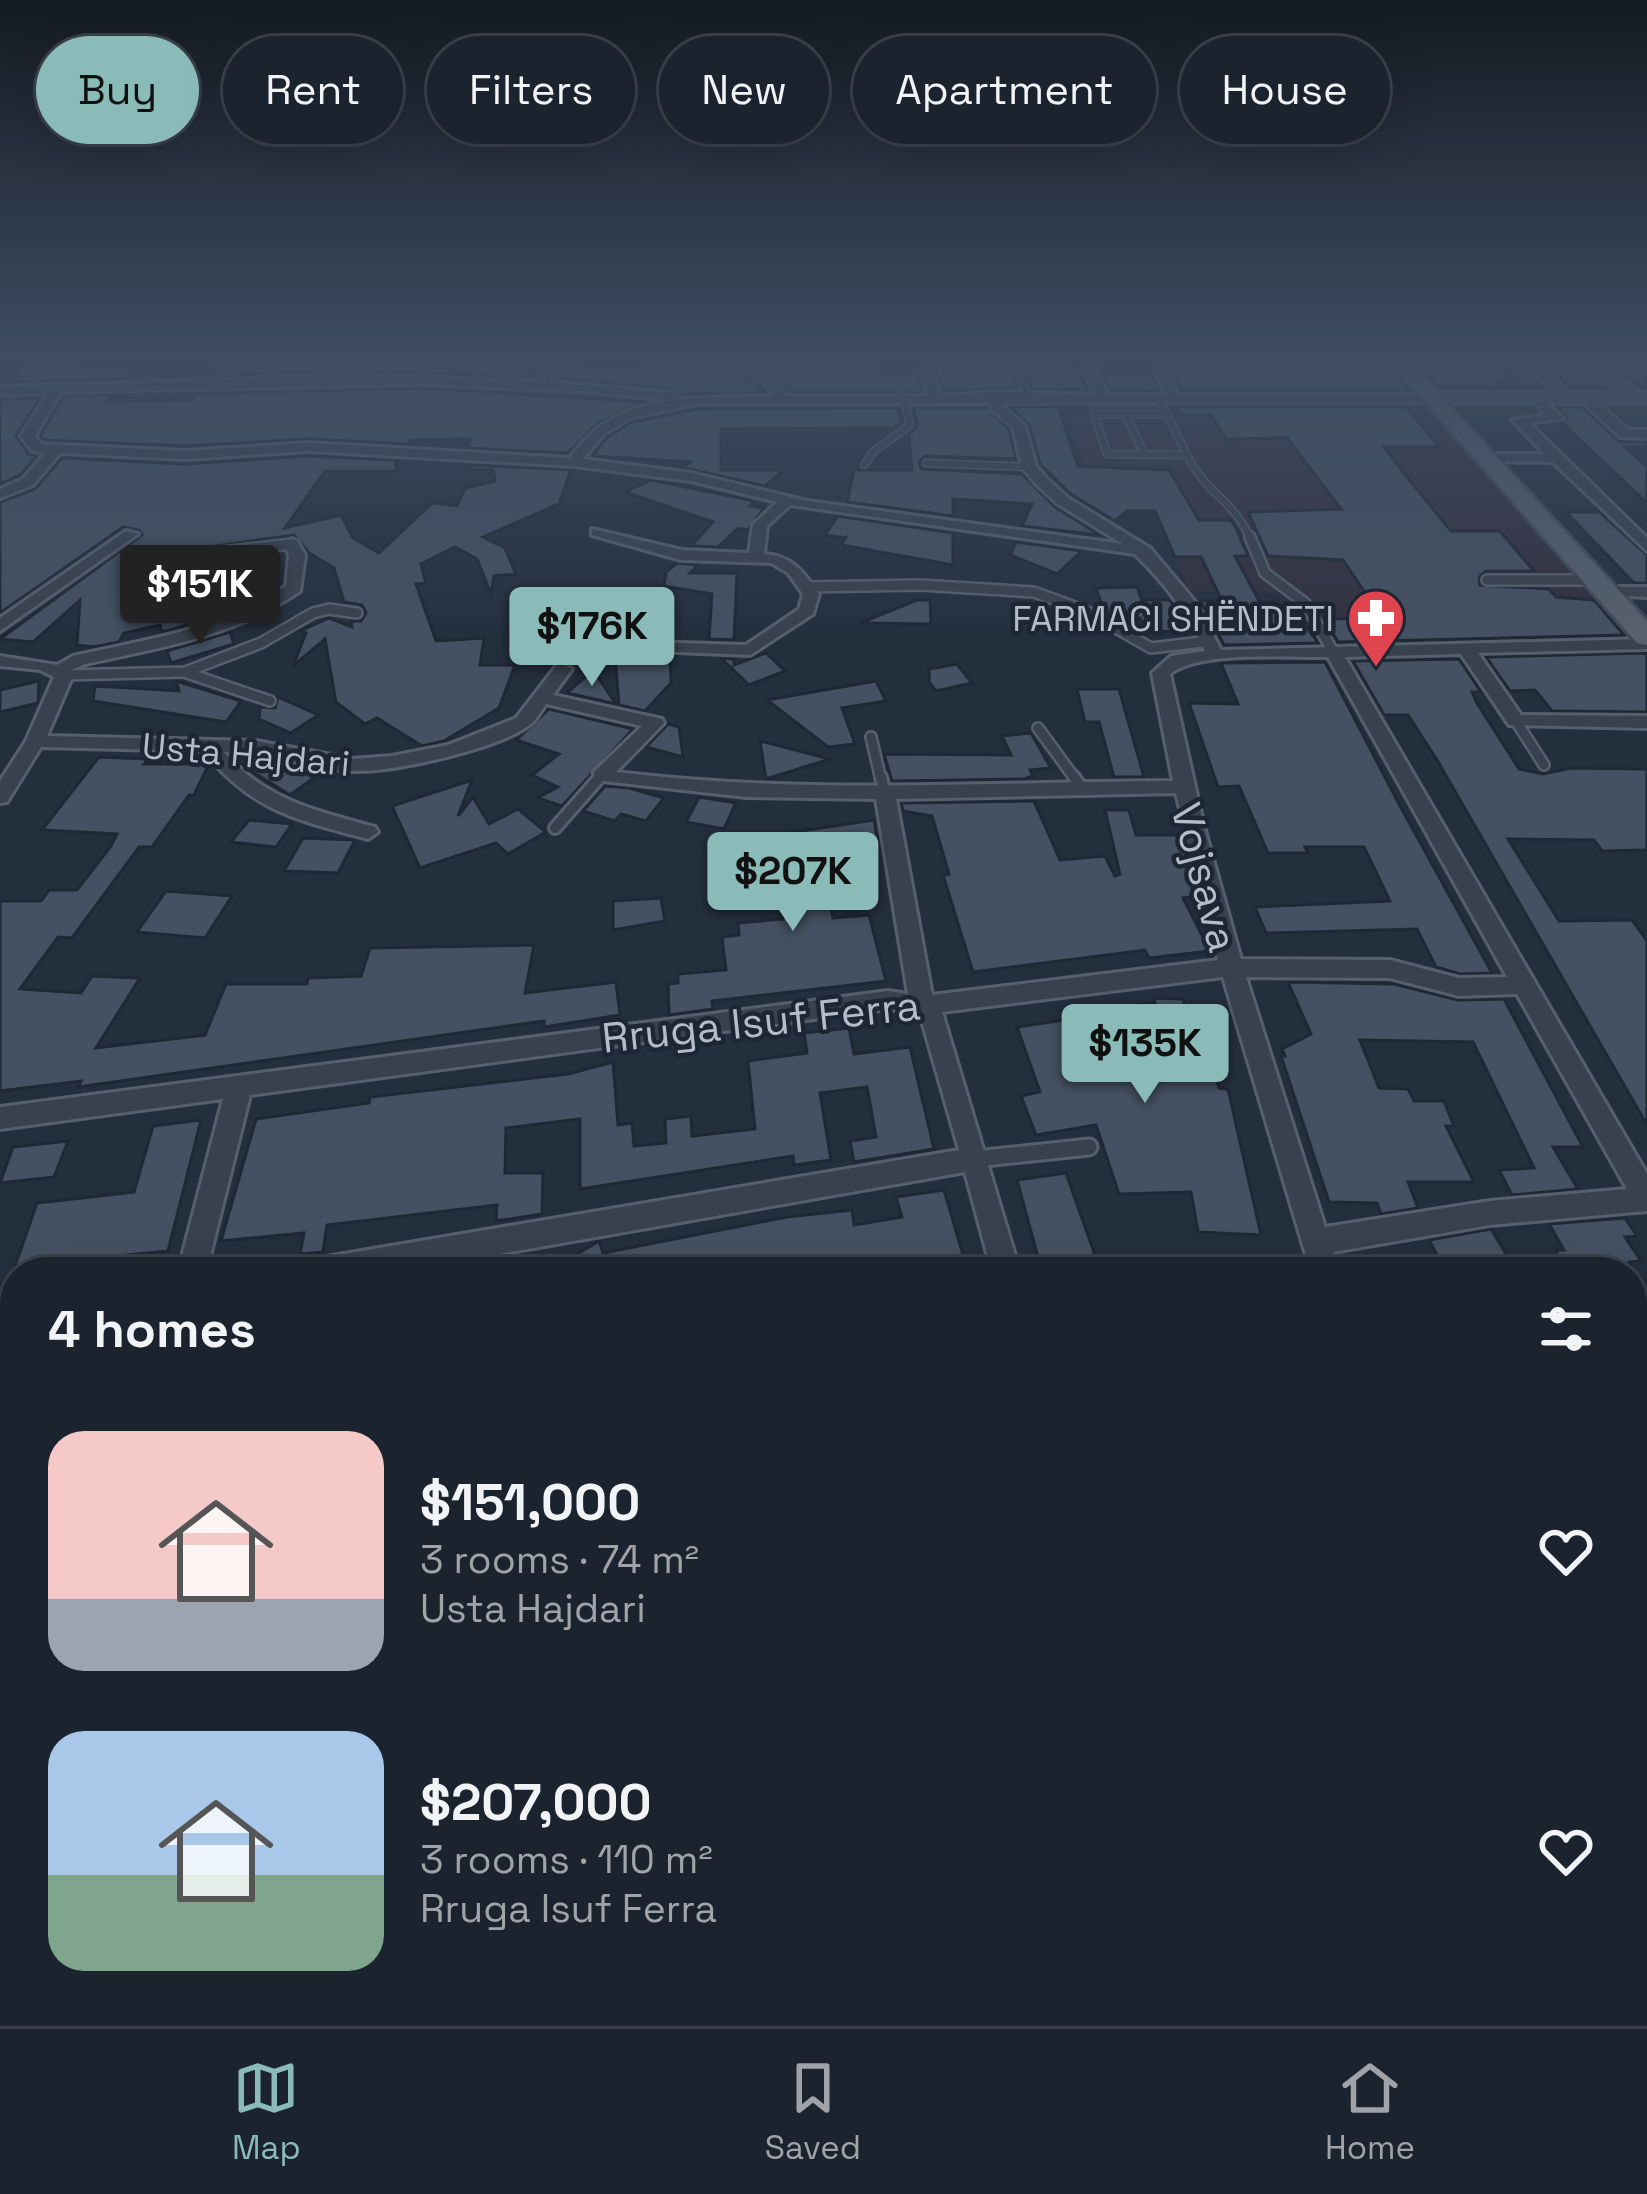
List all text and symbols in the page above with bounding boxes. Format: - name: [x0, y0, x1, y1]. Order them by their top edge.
- chip: Buy: [36, 36, 199, 144]
- chip: Rent: [223, 36, 403, 144]
- chip: Filters: [427, 36, 635, 144]
- chip: New: [659, 36, 829, 144]
- chip: Apartment: [853, 36, 1156, 144]
- chip: House: [1180, 36, 1390, 144]
- pin: $151K: [116, 545, 284, 647]
- text: $151K: [147, 559, 253, 608]
- pin: $176K: [508, 587, 676, 689]
- pharmacy icon: FARMACI SHËNDETI: [1345, 587, 1407, 669]
- place label: FARMACI SHËNDETI: [1012, 596, 1334, 642]
- text: $176K: [536, 601, 648, 650]
- street label: Usta Hajdari: [140, 723, 352, 787]
- street label: Vojsava: [1159, 797, 1250, 957]
- pin: $207K: [709, 832, 877, 934]
- text: $207K: [734, 846, 852, 895]
- street label: Rruga Isuf Ferra: [599, 978, 923, 1065]
- pin: $135K: [1061, 1004, 1229, 1106]
- text: $135K: [1089, 1018, 1201, 1067]
- icon: filters: [1533, 1296, 1599, 1362]
- text: 4 homes: [48, 1297, 256, 1362]
- text: $151,000: [420, 1470, 640, 1535]
- icon: home: [144, 1479, 288, 1623]
- icon: heart: [1533, 1518, 1599, 1584]
- text: 3 rooms · 74 m²: [420, 1535, 699, 1584]
- text: Usta Hajdari: [420, 1584, 646, 1633]
- text: $207,000: [420, 1770, 652, 1835]
- icon: home: [144, 1779, 288, 1923]
- icon: heart: [1533, 1818, 1599, 1884]
- text: 3 rooms · 110 m²: [420, 1835, 713, 1884]
- text: Rruga Isuf Ferra: [420, 1884, 717, 1933]
- tab: Map: [232, 2055, 301, 2169]
- tab: Saved: [765, 2055, 861, 2169]
- tab: Home: [1325, 2055, 1415, 2169]

